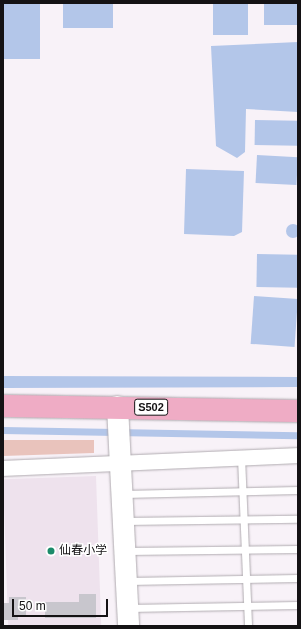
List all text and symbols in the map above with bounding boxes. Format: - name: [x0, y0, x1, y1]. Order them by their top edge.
- road number: S502: [134, 398, 168, 416]
- place label: 仙春小学: [59, 544, 107, 558]
- marker: 仙春小学: [46, 546, 56, 556]
- scale bar: [14, 591, 110, 617]
- text: 50 m: [19, 599, 46, 613]

